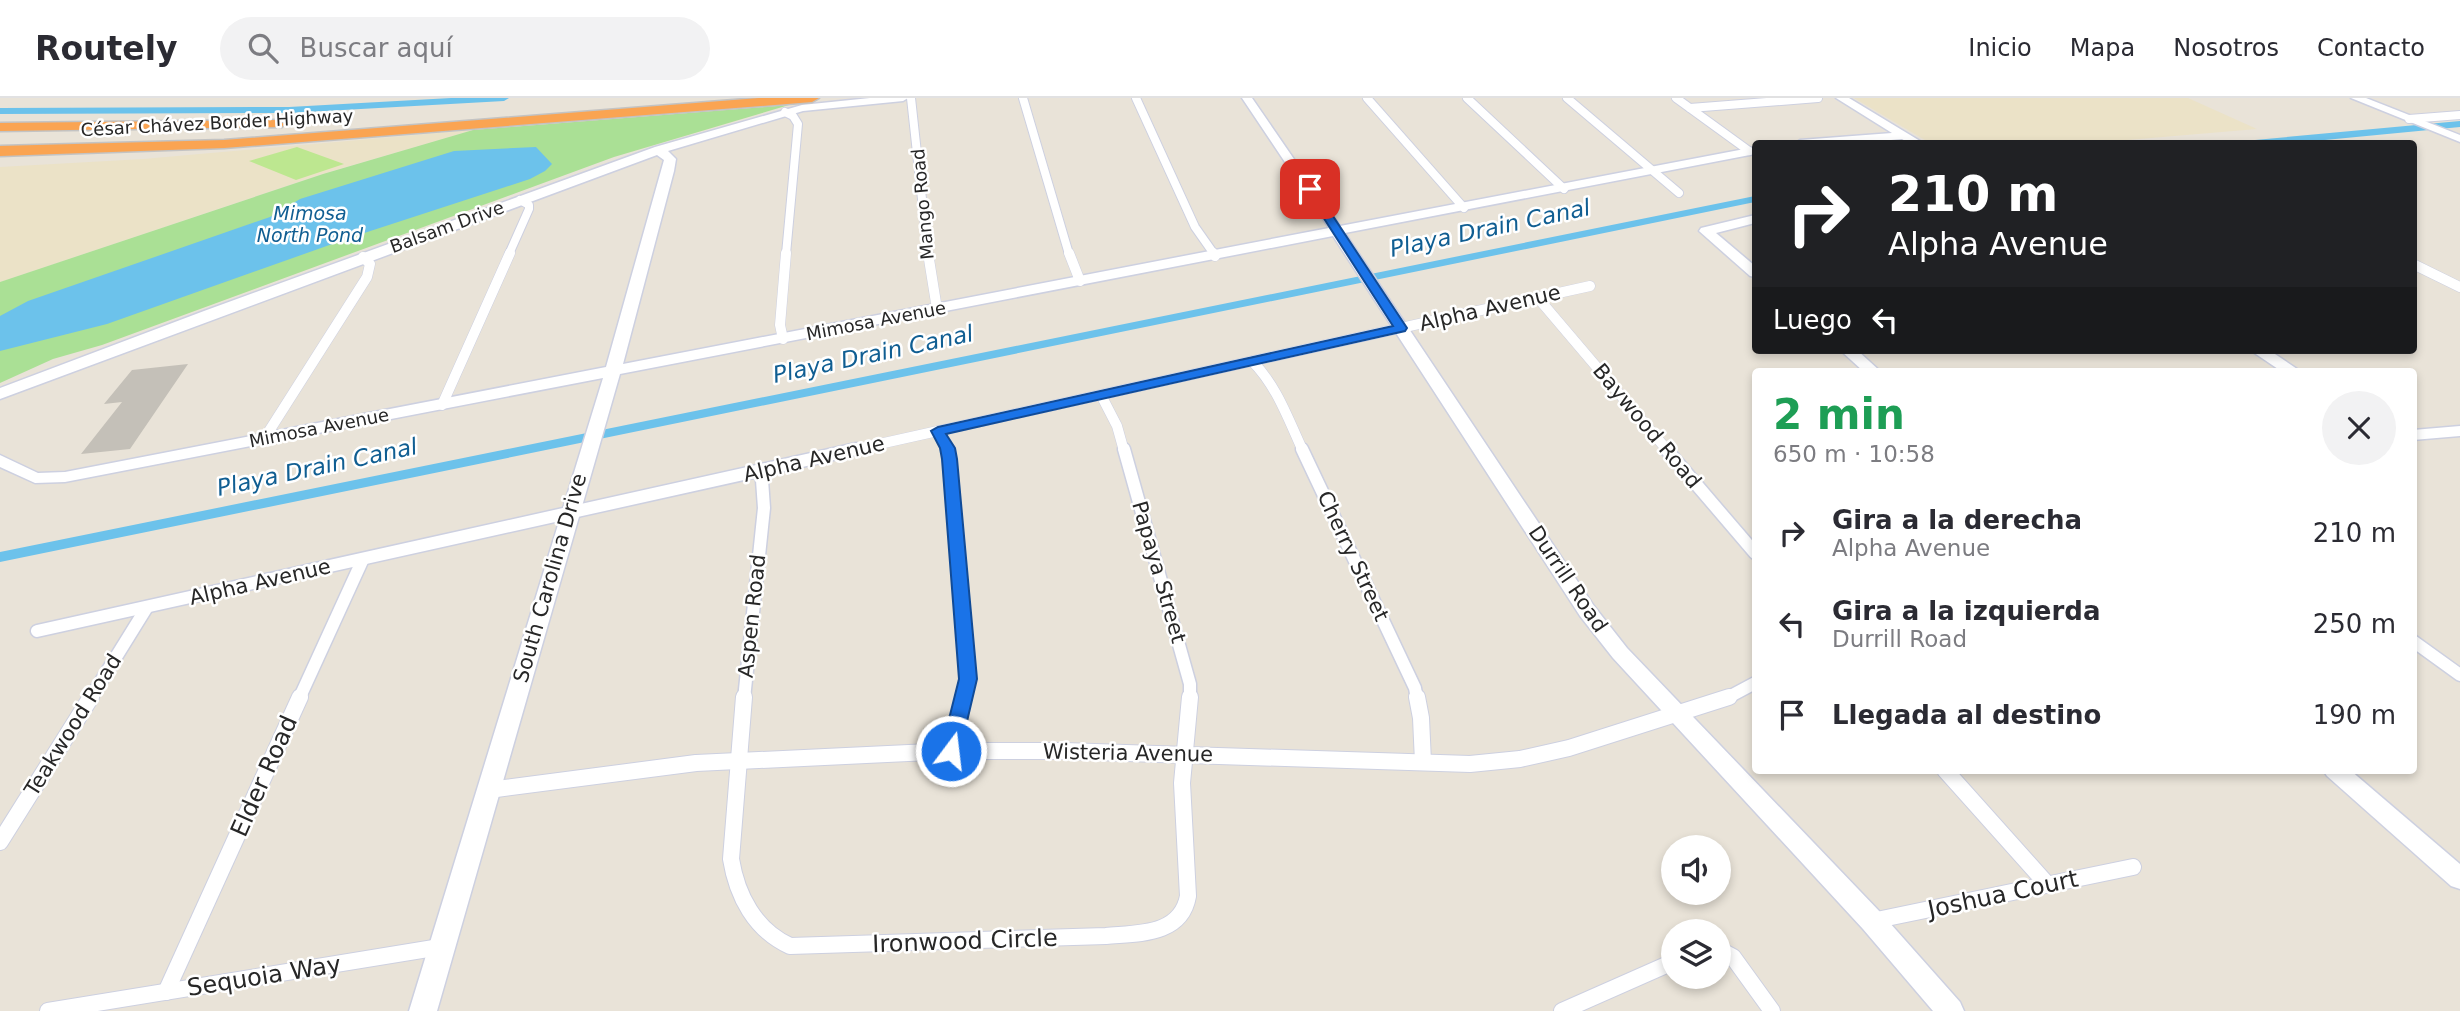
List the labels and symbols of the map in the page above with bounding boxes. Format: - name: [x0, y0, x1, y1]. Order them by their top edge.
- street label: César Chávez Border Highway: [80, 105, 354, 140]
- street label: Mango Road: [907, 148, 938, 260]
- pin: [1280, 159, 1340, 219]
- water label: Playa Drain Canal: [1387, 194, 1593, 262]
- street label: Balsam Drive: [387, 196, 507, 257]
- water label: Mimosa North Pond: [257, 202, 364, 246]
- street label: Alpha Avenue: [1417, 280, 1563, 336]
- street label: Mimosa Avenue: [804, 297, 948, 344]
- water label: Playa Drain Canal: [770, 320, 976, 388]
- street label: Baywood Road: [1588, 359, 1706, 493]
- street label: Mimosa Avenue: [247, 404, 391, 451]
- street label: Alpha Avenue: [741, 431, 887, 487]
- water label: Playa Drain Canal: [214, 433, 420, 501]
- street label: South Carolina Drive: [509, 471, 591, 685]
- street label: Cherry Street: [1312, 487, 1394, 625]
- street label: Papaya Street: [1127, 498, 1191, 646]
- street label: Durrill Road: [1524, 521, 1612, 637]
- street label: Aspen Road: [734, 553, 770, 679]
- street label: Alpha Avenue: [187, 554, 333, 610]
- street label: Teakwood Road: [19, 650, 126, 801]
- street label: Elder Road: [225, 711, 303, 841]
- position arrow: [914, 714, 988, 788]
- street label: Wisteria Avenue: [1043, 740, 1213, 766]
- street label: Joshua Court: [1923, 864, 2081, 924]
- street label: Ironwood Circle: [872, 924, 1058, 958]
- street label: Sequoia Way: [185, 950, 343, 1002]

